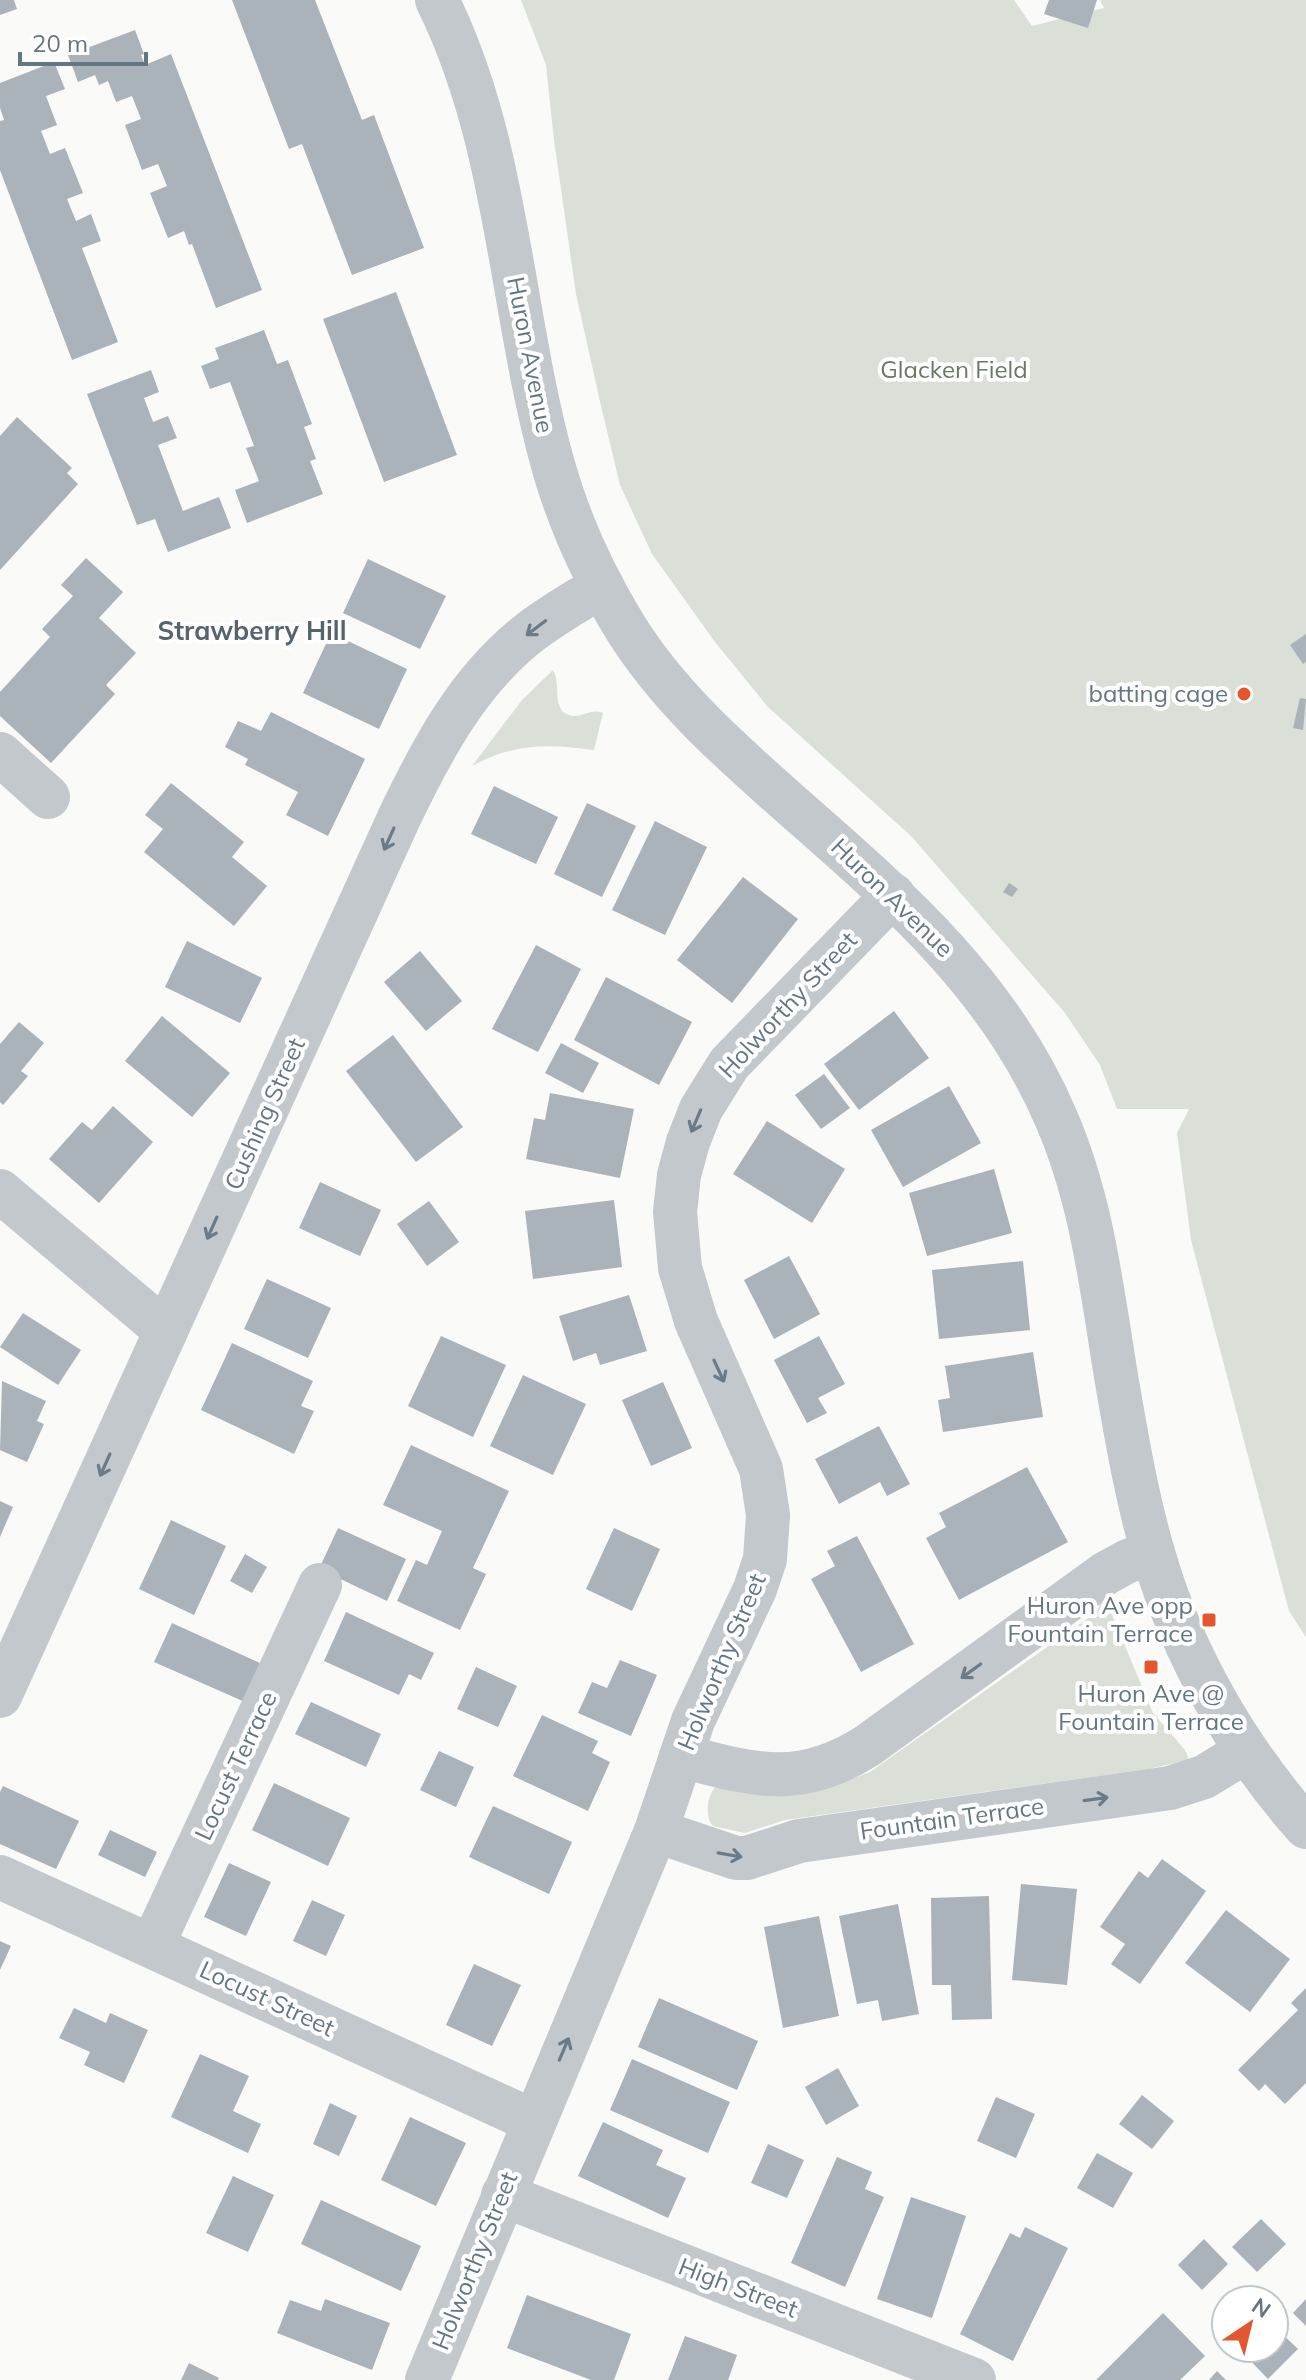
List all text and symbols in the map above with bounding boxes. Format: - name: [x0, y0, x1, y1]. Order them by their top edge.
- scale bar: [20, 16, 146, 66]
- text: 20 m: [32, 28, 88, 58]
- street label: Huron Avenue: [501, 274, 561, 435]
- park label: Glacken Field: [880, 354, 1028, 384]
- district label: Strawberry Hill: [158, 614, 346, 647]
- one-way arrow: [526, 619, 547, 636]
- place label: batting cage: [1088, 678, 1228, 708]
- marker: batting cage: [1235, 685, 1253, 703]
- one-way arrow: [381, 826, 396, 851]
- street label: Huron Avenue: [825, 831, 960, 963]
- street label: Holworthy Street: [712, 925, 863, 1084]
- street label: Cushing Street: [217, 1033, 311, 1194]
- one-way arrow: [687, 1109, 702, 1133]
- one-way arrow: [204, 1216, 219, 1240]
- one-way arrow: [712, 1358, 727, 1383]
- one-way arrow: [97, 1453, 112, 1477]
- street label: Holworthy Street: [670, 1569, 772, 1755]
- place label: Huron Ave opp Fountain Terrace: [1007, 1590, 1193, 1648]
- marker: Huron Ave opp Fountain Terrace: [1200, 1611, 1218, 1629]
- marker: Huron Ave @ Fountain Terrace: [1142, 1658, 1160, 1676]
- one-way arrow: [960, 1663, 982, 1679]
- place label: Huron Ave @ Fountain Terrace: [1058, 1678, 1244, 1736]
- street label: Locust Terrace: [187, 1686, 283, 1845]
- street label: Fountain Terrace: [858, 1790, 1046, 1846]
- one-way arrow: [1083, 1791, 1108, 1806]
- one-way arrow: [717, 1849, 743, 1864]
- street label: Locust Street: [195, 1954, 340, 2042]
- one-way arrow: [557, 2038, 572, 2062]
- street label: Holworthy Street: [425, 2167, 523, 2354]
- street label: High Street: [675, 2251, 802, 2324]
- north arrow: [1210, 2284, 1290, 2364]
- text: N: [1247, 2291, 1276, 2324]

